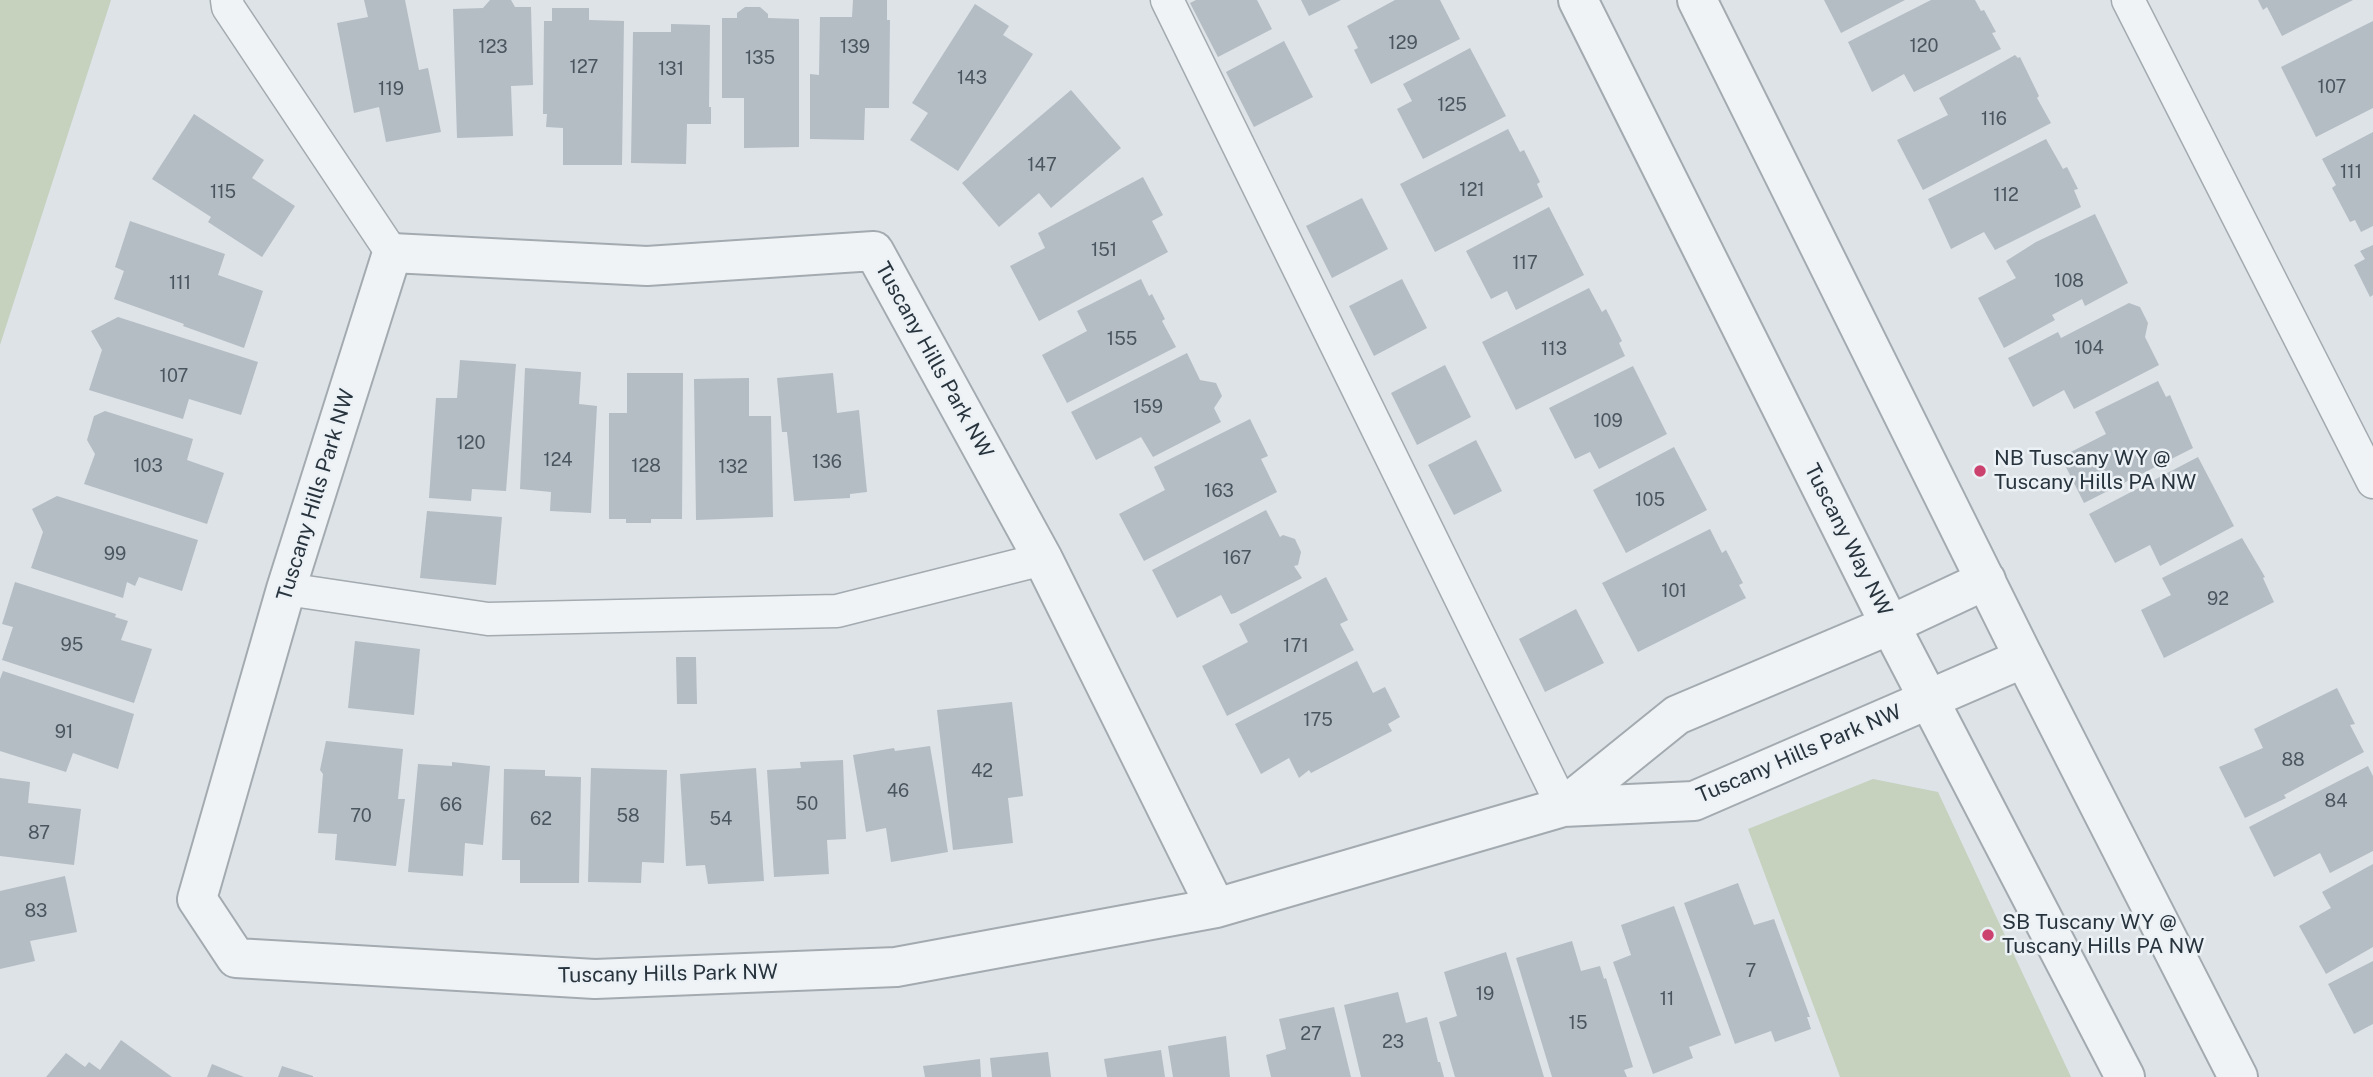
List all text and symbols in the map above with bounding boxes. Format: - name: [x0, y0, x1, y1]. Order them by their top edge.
- house number: 129: [1388, 32, 1418, 54]
- house number: 120: [1909, 35, 1939, 57]
- house number: 123: [478, 36, 508, 58]
- house number: 139: [840, 36, 870, 58]
- house number: 135: [745, 47, 775, 69]
- house number: 127: [570, 56, 598, 78]
- house number: 131: [658, 58, 684, 80]
- house number: 143: [957, 67, 987, 89]
- house number: 107: [2318, 76, 2346, 98]
- house number: 119: [378, 78, 404, 100]
- house number: 125: [1437, 94, 1467, 116]
- house number: 116: [1981, 108, 2007, 130]
- house number: 147: [1027, 154, 1057, 176]
- house number: 111: [2340, 161, 2362, 183]
- house number: 121: [1459, 179, 1485, 201]
- house number: 115: [210, 181, 236, 203]
- house number: 112: [1993, 184, 2019, 206]
- house number: 151: [1091, 239, 1117, 261]
- house number: 117: [1512, 252, 1538, 274]
- street label: Tuscany Hills Park NW: [870, 258, 998, 462]
- house number: 108: [2054, 270, 2084, 292]
- house number: 111: [169, 272, 191, 294]
- house number: 155: [1107, 328, 1137, 350]
- house number: 104: [2074, 337, 2104, 359]
- house number: 113: [1541, 338, 1567, 360]
- house number: 107: [160, 365, 188, 387]
- street label: Tuscany Hills Park NW: [272, 386, 360, 604]
- house number: 159: [1133, 396, 1163, 418]
- house number: 109: [1593, 410, 1623, 432]
- house number: 120: [456, 432, 486, 454]
- place label: NB Tuscany WY @ Tuscany Hills PA NW: [1994, 446, 2196, 496]
- house number: 124: [543, 449, 573, 471]
- house number: 136: [812, 451, 842, 473]
- house number: 103: [133, 455, 163, 477]
- house number: 128: [631, 455, 661, 477]
- house number: 132: [718, 456, 748, 478]
- street label: Tuscany Way NW: [1799, 460, 1897, 620]
- marker: NB Tuscany WY @ Tuscany Hills PA NW: [1972, 463, 1988, 479]
- house number: 163: [1204, 480, 1234, 502]
- house number: 105: [1635, 489, 1665, 511]
- house number: 99: [104, 543, 126, 565]
- house number: 167: [1222, 547, 1252, 569]
- house number: 101: [1661, 580, 1687, 602]
- house number: 92: [2207, 588, 2229, 610]
- house number: 95: [61, 634, 83, 656]
- house number: 171: [1283, 635, 1309, 657]
- street label: Tuscany Hills Park NW: [1693, 699, 1905, 809]
- house number: 175: [1303, 709, 1333, 731]
- house number: 91: [55, 721, 73, 743]
- house number: 88: [2281, 749, 2305, 771]
- house number: 42: [971, 760, 993, 782]
- house number: 46: [887, 780, 909, 802]
- house number: 84: [2325, 790, 2347, 812]
- house number: 50: [796, 793, 818, 815]
- house number: 66: [440, 794, 462, 816]
- house number: 70: [350, 805, 372, 827]
- house number: 58: [616, 805, 640, 827]
- house number: 62: [530, 808, 552, 830]
- house number: 54: [710, 808, 732, 830]
- house number: 87: [28, 822, 50, 844]
- house number: 83: [25, 900, 47, 922]
- place label: SB Tuscany WY @ Tuscany Hills PA NW: [2002, 910, 2204, 960]
- marker: SB Tuscany WY @ Tuscany Hills PA NW: [1980, 927, 1996, 943]
- street label: Tuscany Hills Park NW: [558, 959, 778, 989]
- house number: 7: [1746, 960, 1756, 982]
- house number: 19: [1476, 983, 1494, 1005]
- house number: 11: [1660, 988, 1674, 1010]
- house number: 15: [1569, 1012, 1587, 1034]
- house number: 27: [1300, 1023, 1322, 1045]
- house number: 23: [1382, 1031, 1404, 1053]

